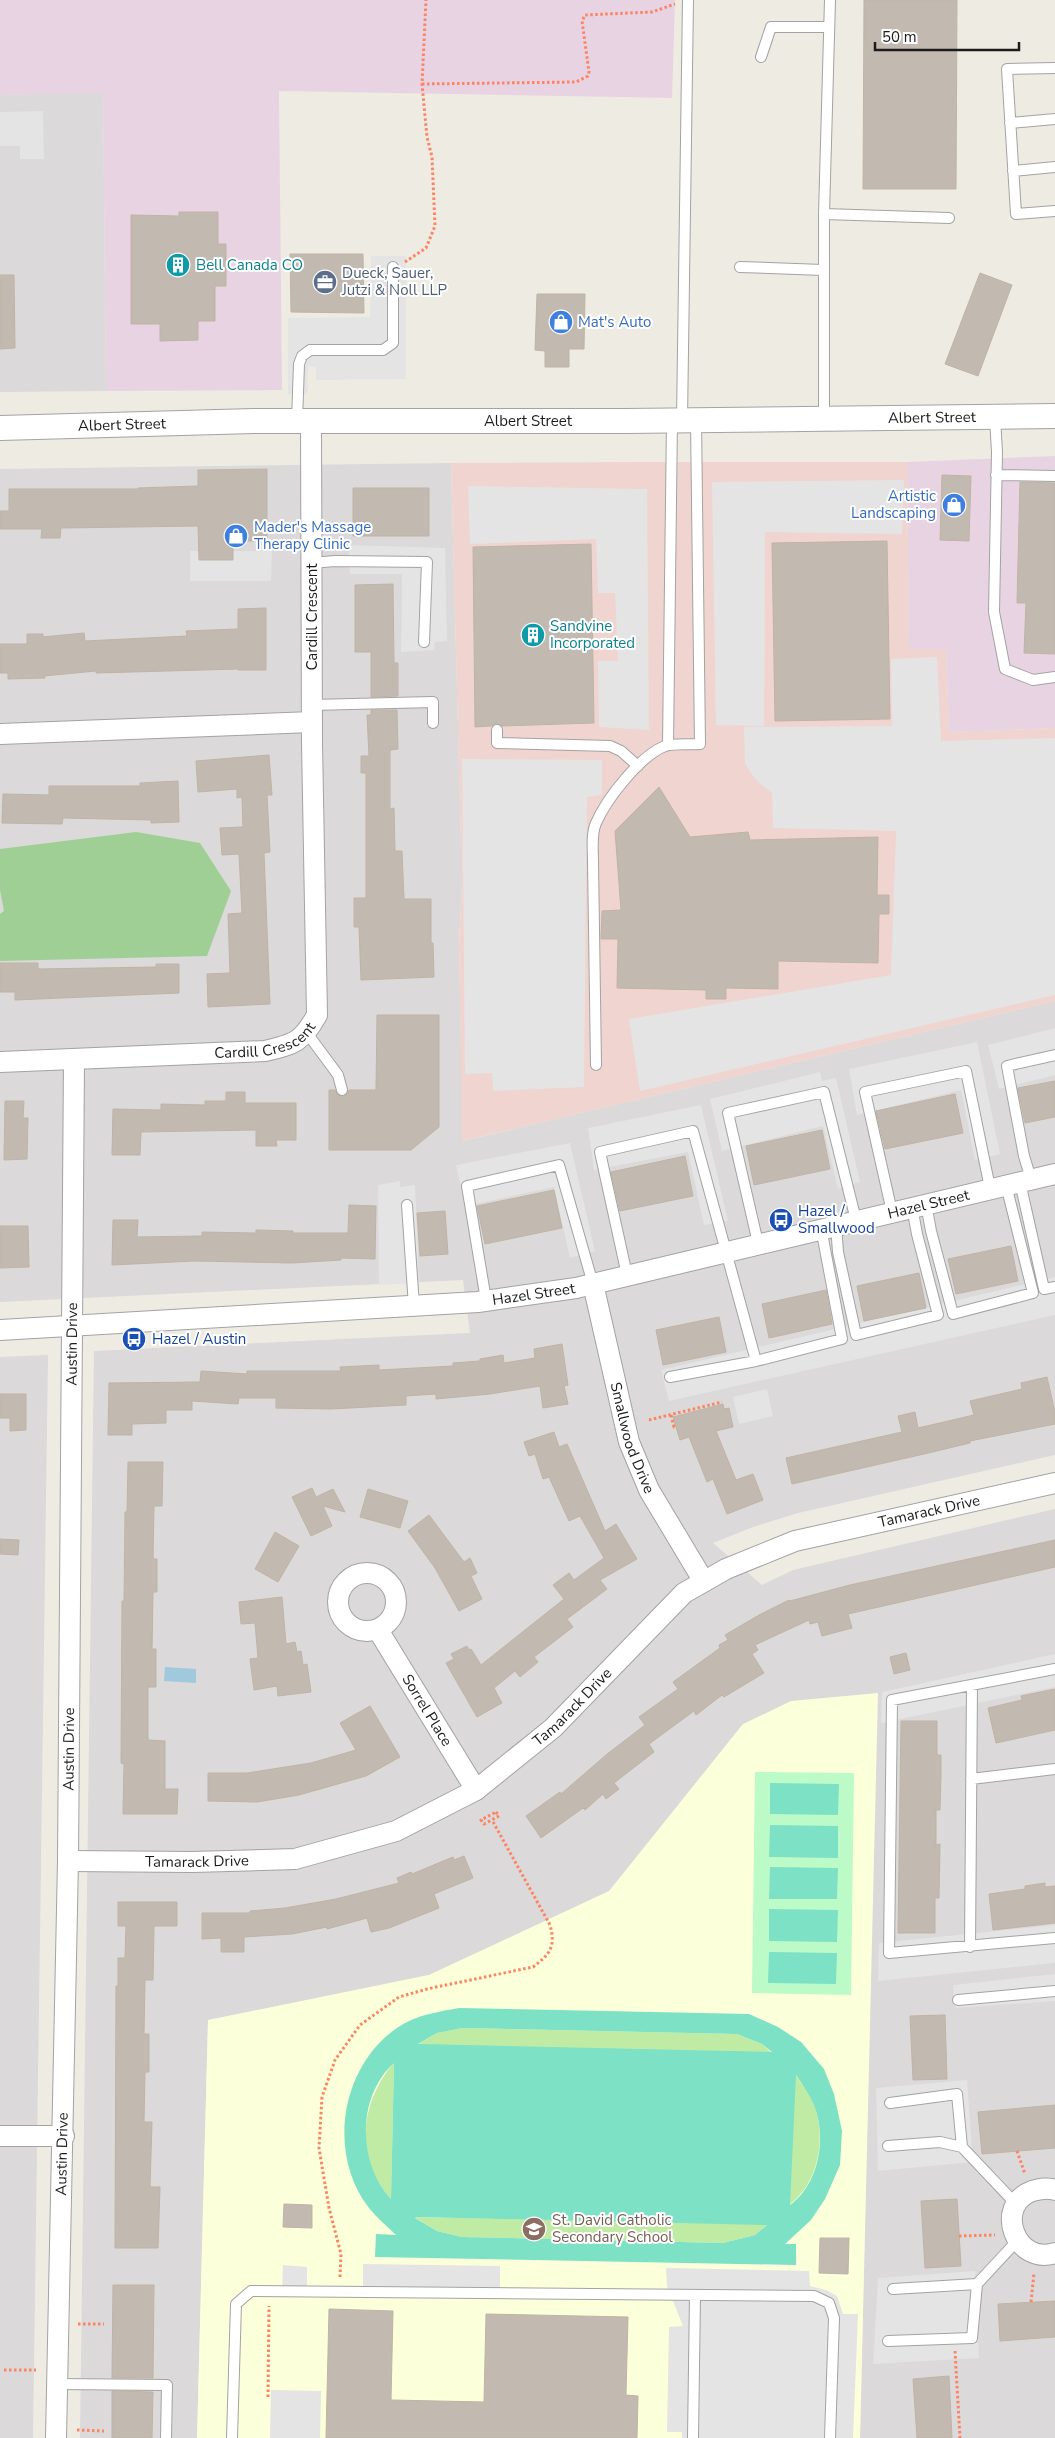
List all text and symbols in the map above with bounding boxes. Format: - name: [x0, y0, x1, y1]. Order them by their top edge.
- scale bar: [875, 20, 1019, 52]
- text: 50 m: [882, 27, 917, 47]
- building icon: Bell Canada CO: [165, 252, 191, 278]
- place label: Bell Canada CO: [196, 255, 303, 275]
- place label: Dueck, Sauer, Jutzi & Noll LLP: [341, 263, 448, 300]
- office icon: Dueck, Sauer, Jutzi & Noll LLP: [312, 269, 338, 295]
- shop icon: Mat's Auto: [548, 309, 574, 335]
- place label: Mat's Auto: [578, 312, 651, 332]
- street label: Albert Street: [888, 407, 977, 428]
- street label: Albert Street: [484, 411, 573, 431]
- street label: Albert Street: [78, 413, 167, 436]
- place label: Artistic Landscaping: [851, 486, 936, 523]
- shop icon: Artistic Landscaping: [941, 492, 967, 518]
- place label: Mader's Massage Therapy Clinic: [254, 517, 371, 554]
- shop icon: Mader's Massage Therapy Clinic: [223, 523, 249, 549]
- street label: Cardill Crescent: [302, 563, 322, 671]
- place label: Sandvine Incorporated: [550, 616, 635, 653]
- building icon: Sandvine Incorporated: [520, 622, 546, 648]
- street label: Cardill Crescent: [214, 1018, 321, 1063]
- street label: Hazel Street: [885, 1185, 972, 1224]
- place label: Hazel / Smallwood: [798, 1201, 875, 1238]
- bus stop icon: Hazel / Smallwood: [768, 1207, 794, 1233]
- street label: Hazel Street: [491, 1278, 577, 1310]
- street label: Austin Drive: [62, 1302, 82, 1386]
- bus stop icon: Hazel / Austin: [121, 1326, 147, 1352]
- place label: Hazel / Austin: [152, 1329, 246, 1349]
- street label: Smallwood Drive: [606, 1380, 659, 1497]
- street label: Tamarack Drive: [876, 1490, 982, 1532]
- street label: Tamarack Drive: [528, 1663, 616, 1751]
- street label: Sorrel Place: [397, 1670, 457, 1750]
- street label: Austin Drive: [59, 1707, 79, 1791]
- street label: Tamarack Drive: [145, 1850, 249, 1872]
- street label: Austin Drive: [51, 2112, 73, 2196]
- place label: St. David Catholic Secondary School: [552, 2210, 673, 2247]
- school or university icon: St. David Catholic Secondary School: [521, 2216, 547, 2242]

